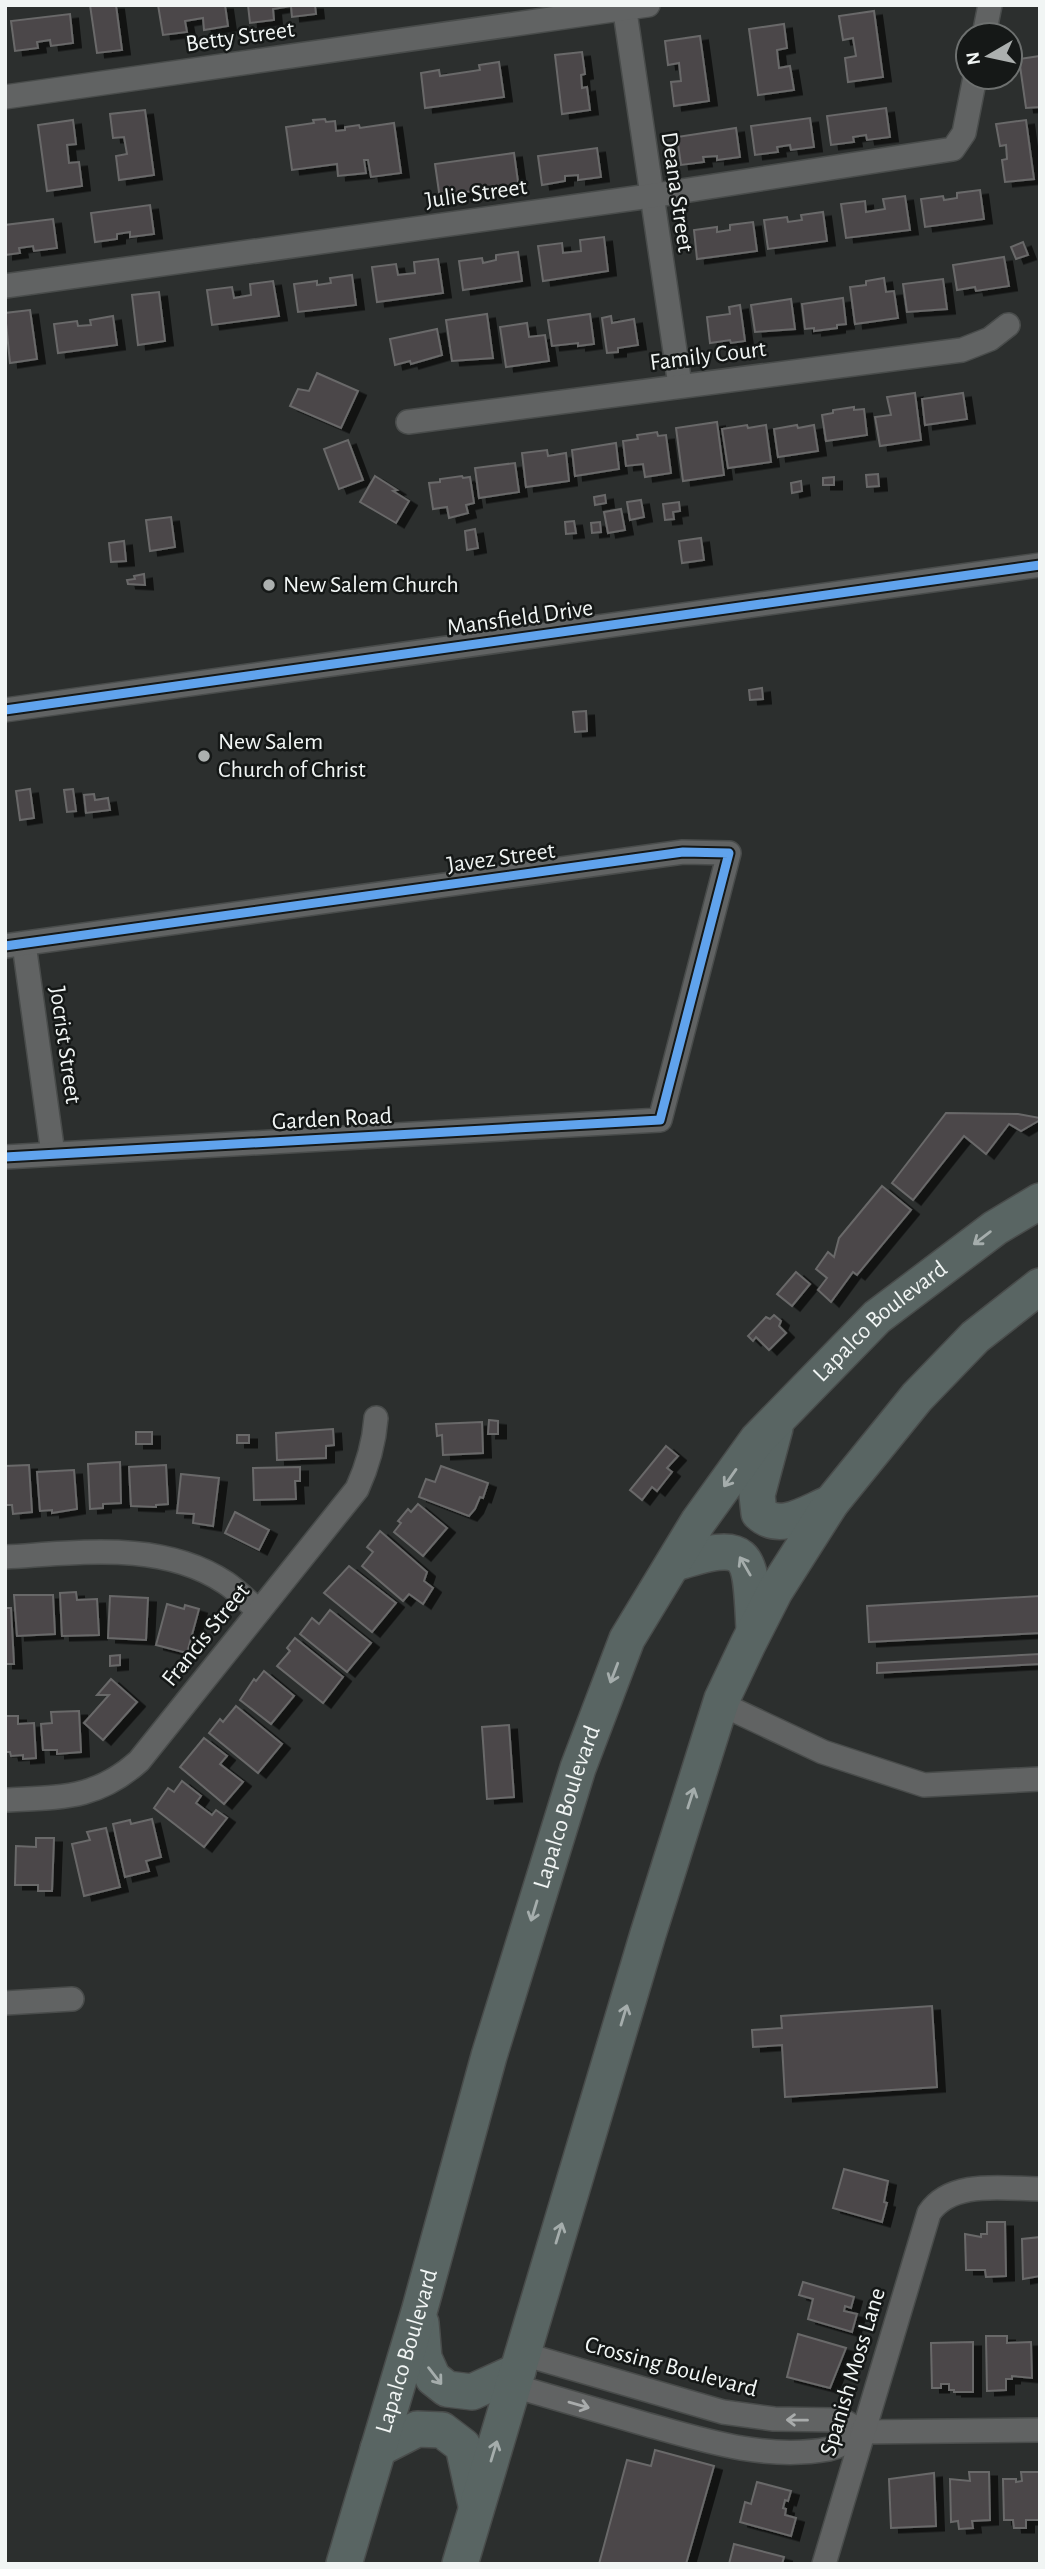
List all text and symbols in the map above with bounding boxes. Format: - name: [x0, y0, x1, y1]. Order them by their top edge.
- street label: Betty Street: [184, 17, 296, 57]
- north arrow: [954, 21, 1024, 91]
- text: N: [963, 50, 984, 66]
- street label: Deana Street: [657, 130, 697, 254]
- street label: Julie Street: [423, 175, 529, 213]
- street label: Family Court: [649, 337, 768, 375]
- place label: New Salem Church: [283, 573, 459, 597]
- marker: New Salem Church: [261, 577, 277, 593]
- street label: Mansfield Drive: [445, 596, 595, 640]
- place label: New Salem Church of Christ: [218, 730, 366, 782]
- marker: New Salem Church of Christ: [196, 748, 212, 764]
- street label: Javez Street: [445, 838, 557, 877]
- street label: Jocrist Street: [45, 985, 85, 1106]
- street label: Garden Road: [271, 1104, 393, 1134]
- one-way arrow: [973, 1230, 992, 1245]
- street label: Lapalco Boulevard: [809, 1257, 952, 1387]
- one-way arrow: [723, 1468, 737, 1487]
- one-way arrow: [738, 1556, 752, 1576]
- street label: Francis Street: [157, 1579, 255, 1691]
- one-way arrow: [607, 1661, 619, 1683]
- street label: Lapalco Boulevard: [529, 1722, 605, 1892]
- one-way arrow: [686, 1787, 699, 1809]
- one-way arrow: [526, 1900, 539, 1922]
- one-way arrow: [619, 2005, 632, 2027]
- one-way arrow: [554, 2223, 567, 2245]
- street label: Lapalco Boulevard: [372, 2266, 442, 2436]
- street label: Spanish Moss Lane: [816, 2285, 890, 2459]
- street label: Crossing Boulevard: [582, 2332, 760, 2402]
- one-way arrow: [428, 2367, 443, 2385]
- one-way arrow: [567, 2399, 590, 2412]
- one-way arrow: [786, 2413, 809, 2427]
- one-way arrow: [489, 2441, 502, 2463]

